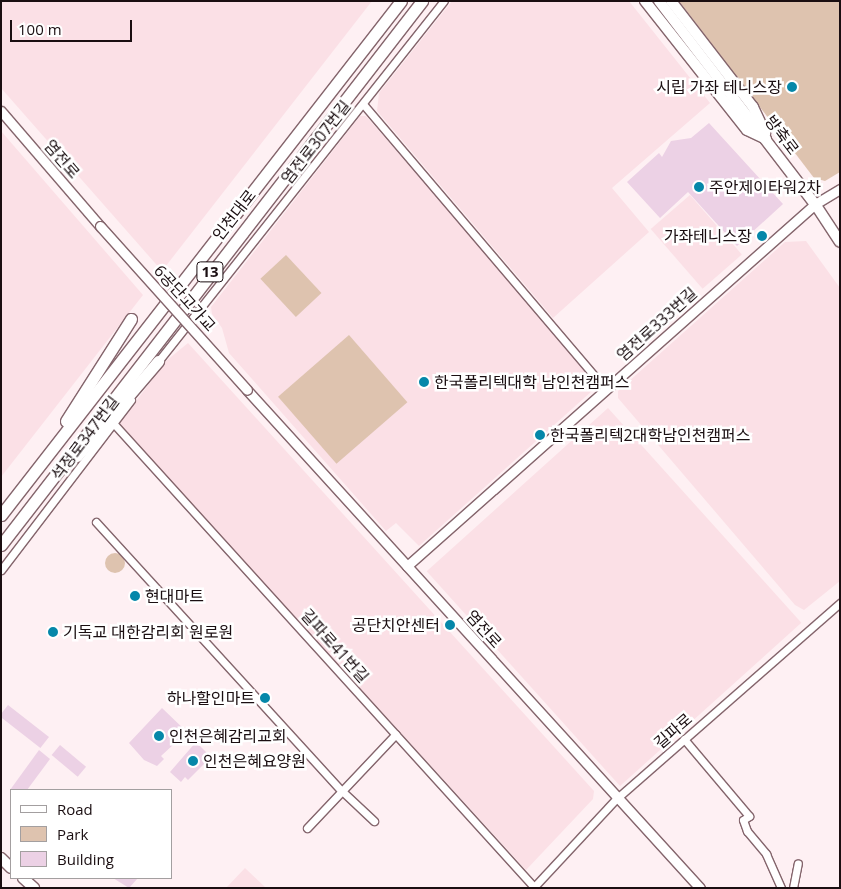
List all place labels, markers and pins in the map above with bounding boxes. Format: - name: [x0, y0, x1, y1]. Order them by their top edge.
- place label: 시립 가좌 테니스장: [656, 77, 782, 97]
- marker: 시립 가좌 테니스장: [786, 81, 798, 93]
- place label: 주안제이타워2차: [709, 177, 821, 197]
- marker: 주안제이타워2차: [693, 181, 705, 193]
- place label: 가좌테니스장: [664, 226, 752, 246]
- marker: 가좌테니스장: [756, 230, 768, 242]
- place label: 한국폴리텍대학 남인천캠퍼스: [434, 372, 630, 392]
- marker: 한국폴리텍대학 남인천캠퍼스: [418, 376, 430, 388]
- place label: 한국폴리텍2대학남인천캠퍼스: [550, 425, 751, 445]
- marker: 한국폴리텍2대학남인천캠퍼스: [534, 429, 546, 441]
- place label: 현대마트: [145, 586, 204, 606]
- marker: 현대마트: [129, 590, 141, 602]
- place label: 공단치안센터: [352, 615, 440, 635]
- marker: 공단치안센터: [444, 619, 456, 631]
- place label: 기독교 대한감리회 원로원: [63, 622, 233, 642]
- marker: 기독교 대한감리회 원로원: [47, 626, 59, 638]
- place label: 하나할인마트: [167, 688, 255, 708]
- marker: 하나할인마트: [259, 692, 271, 704]
- place label: 인천은혜감리교회: [169, 726, 287, 746]
- marker: 인천은혜감리교회: [153, 730, 165, 742]
- place label: 인천은혜요양원: [203, 751, 306, 771]
- marker: 인천은혜요양원: [187, 755, 199, 767]

